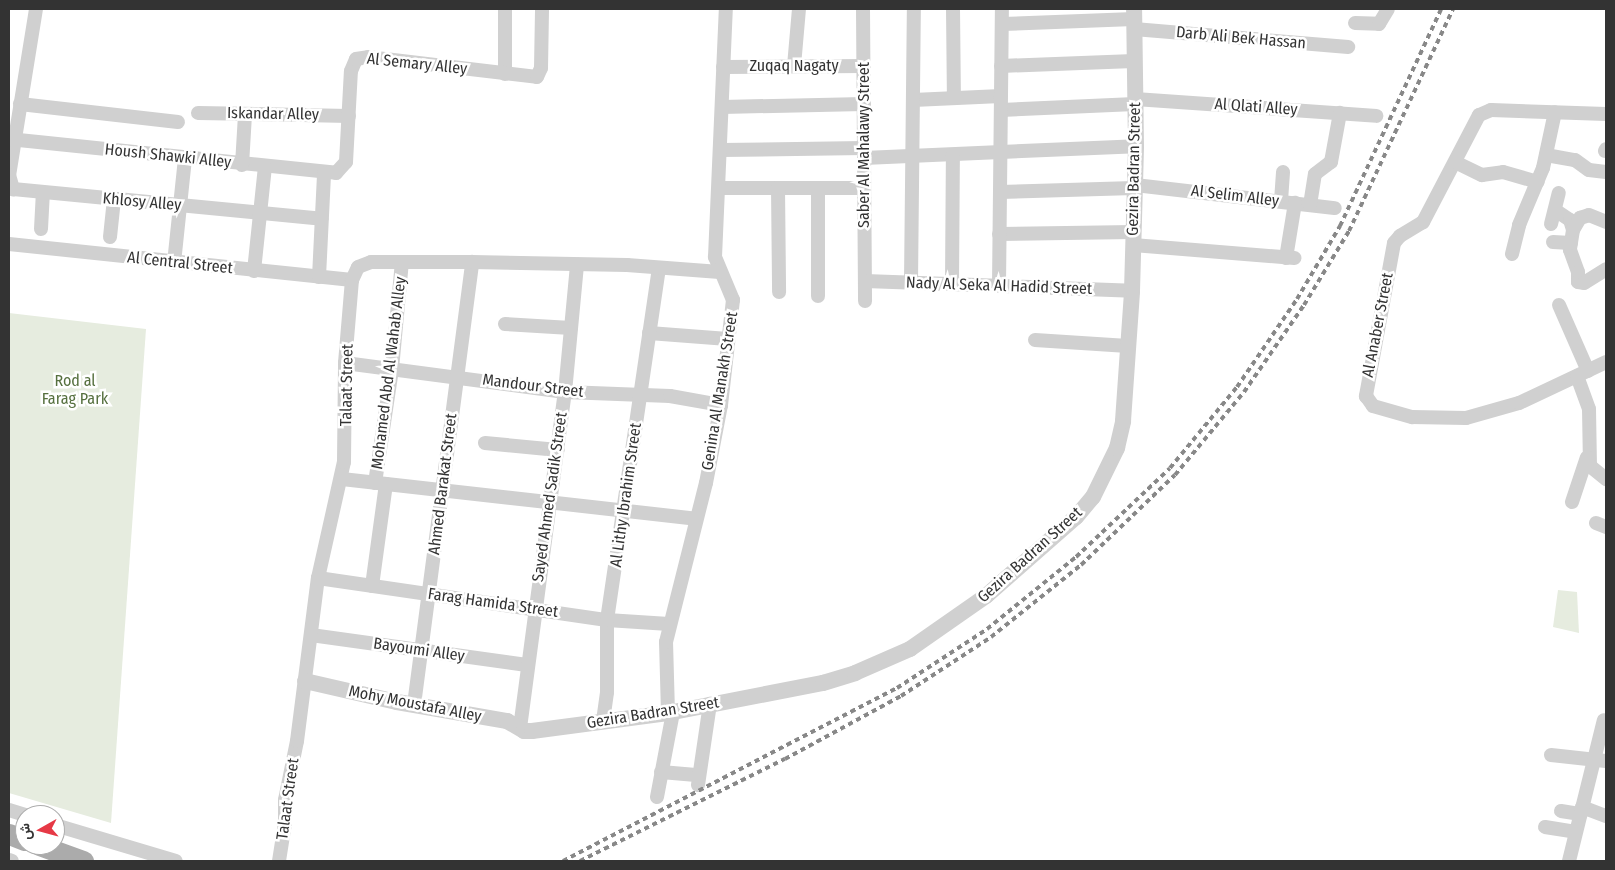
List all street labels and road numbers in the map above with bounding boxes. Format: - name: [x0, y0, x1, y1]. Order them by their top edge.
- street label: Darb Ali Bek Hassan: [1175, 23, 1307, 53]
- street label: Al Semary Alley: [366, 49, 468, 79]
- street label: Zuqaq Nagaty: [749, 56, 839, 76]
- street label: Saber Al Mahalawy Street: [854, 62, 874, 228]
- street label: Al Qlati Alley: [1214, 95, 1298, 119]
- street label: Gezira Badran Street: [1123, 102, 1145, 236]
- street label: Iskandar Alley: [227, 104, 319, 124]
- street label: Housh Shawki Alley: [104, 140, 232, 172]
- street label: Al Selim Alley: [1190, 181, 1280, 211]
- street label: Khlosy Alley: [102, 189, 182, 215]
- street label: Al Central Street: [126, 248, 234, 278]
- street label: Al Anaber Street: [1358, 271, 1398, 379]
- street label: Nady Al Seka Al Hadid Street: [906, 273, 1092, 299]
- street label: Mohamed Abd Al Wahab Alley: [368, 276, 410, 470]
- street label: Genina Al Manakh Street: [698, 310, 742, 472]
- street label: Talaat Street: [337, 344, 357, 426]
- street label: Mandour Street: [481, 370, 585, 402]
- street label: Sayed Ahmed Sadik Street: [529, 411, 571, 583]
- street label: Ahmed Barakat Street: [425, 412, 461, 556]
- street label: Al Lithy Ibrahim Street: [606, 422, 646, 568]
- street label: Gezira Badran Street: [974, 503, 1086, 607]
- street label: Farag Hamida Street: [427, 584, 559, 622]
- street label: Bayoumi Alley: [372, 634, 466, 666]
- street label: Mohy Moustafa Alley: [347, 682, 483, 726]
- street label: Gezira Badran Street: [586, 693, 720, 733]
- street label: Talaat Street: [273, 757, 303, 841]

